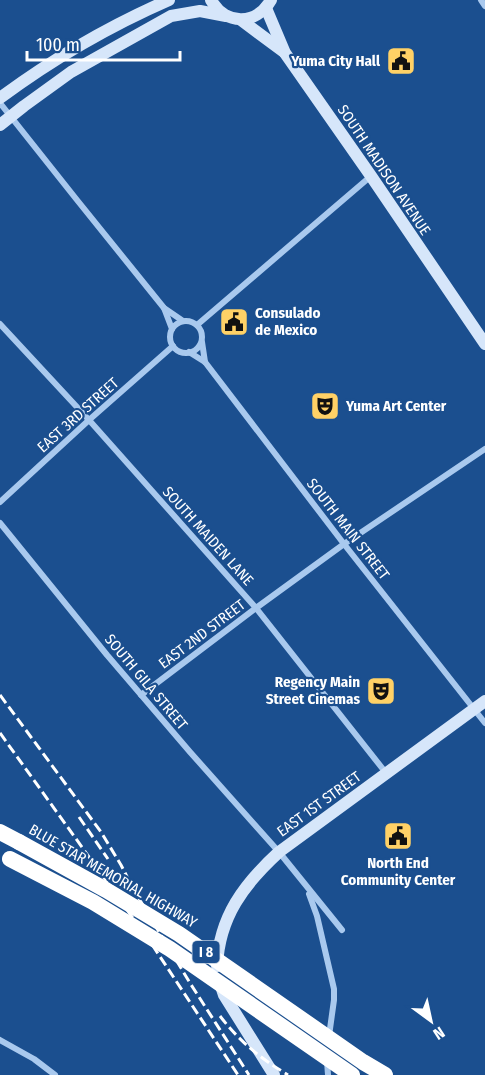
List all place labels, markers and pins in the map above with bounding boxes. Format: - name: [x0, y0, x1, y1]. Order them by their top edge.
- public building icon: Yuma City Hall: [385, 45, 417, 77]
- place label: Yuma City Hall: [290, 52, 381, 70]
- place label: Consulado de Mexico: [255, 304, 320, 339]
- public building icon: Consulado de Mexico: [218, 306, 250, 338]
- theatre icon: Yuma Art Center: [309, 390, 341, 422]
- place label: Yuma Art Center: [345, 397, 447, 415]
- place label: Regency Main Street Cinemas: [266, 673, 360, 708]
- theatre icon: Regency Main Street Cinemas: [365, 675, 397, 707]
- public building icon: North End Community Center: [382, 820, 414, 852]
- place label: North End Community Center: [341, 854, 456, 889]

